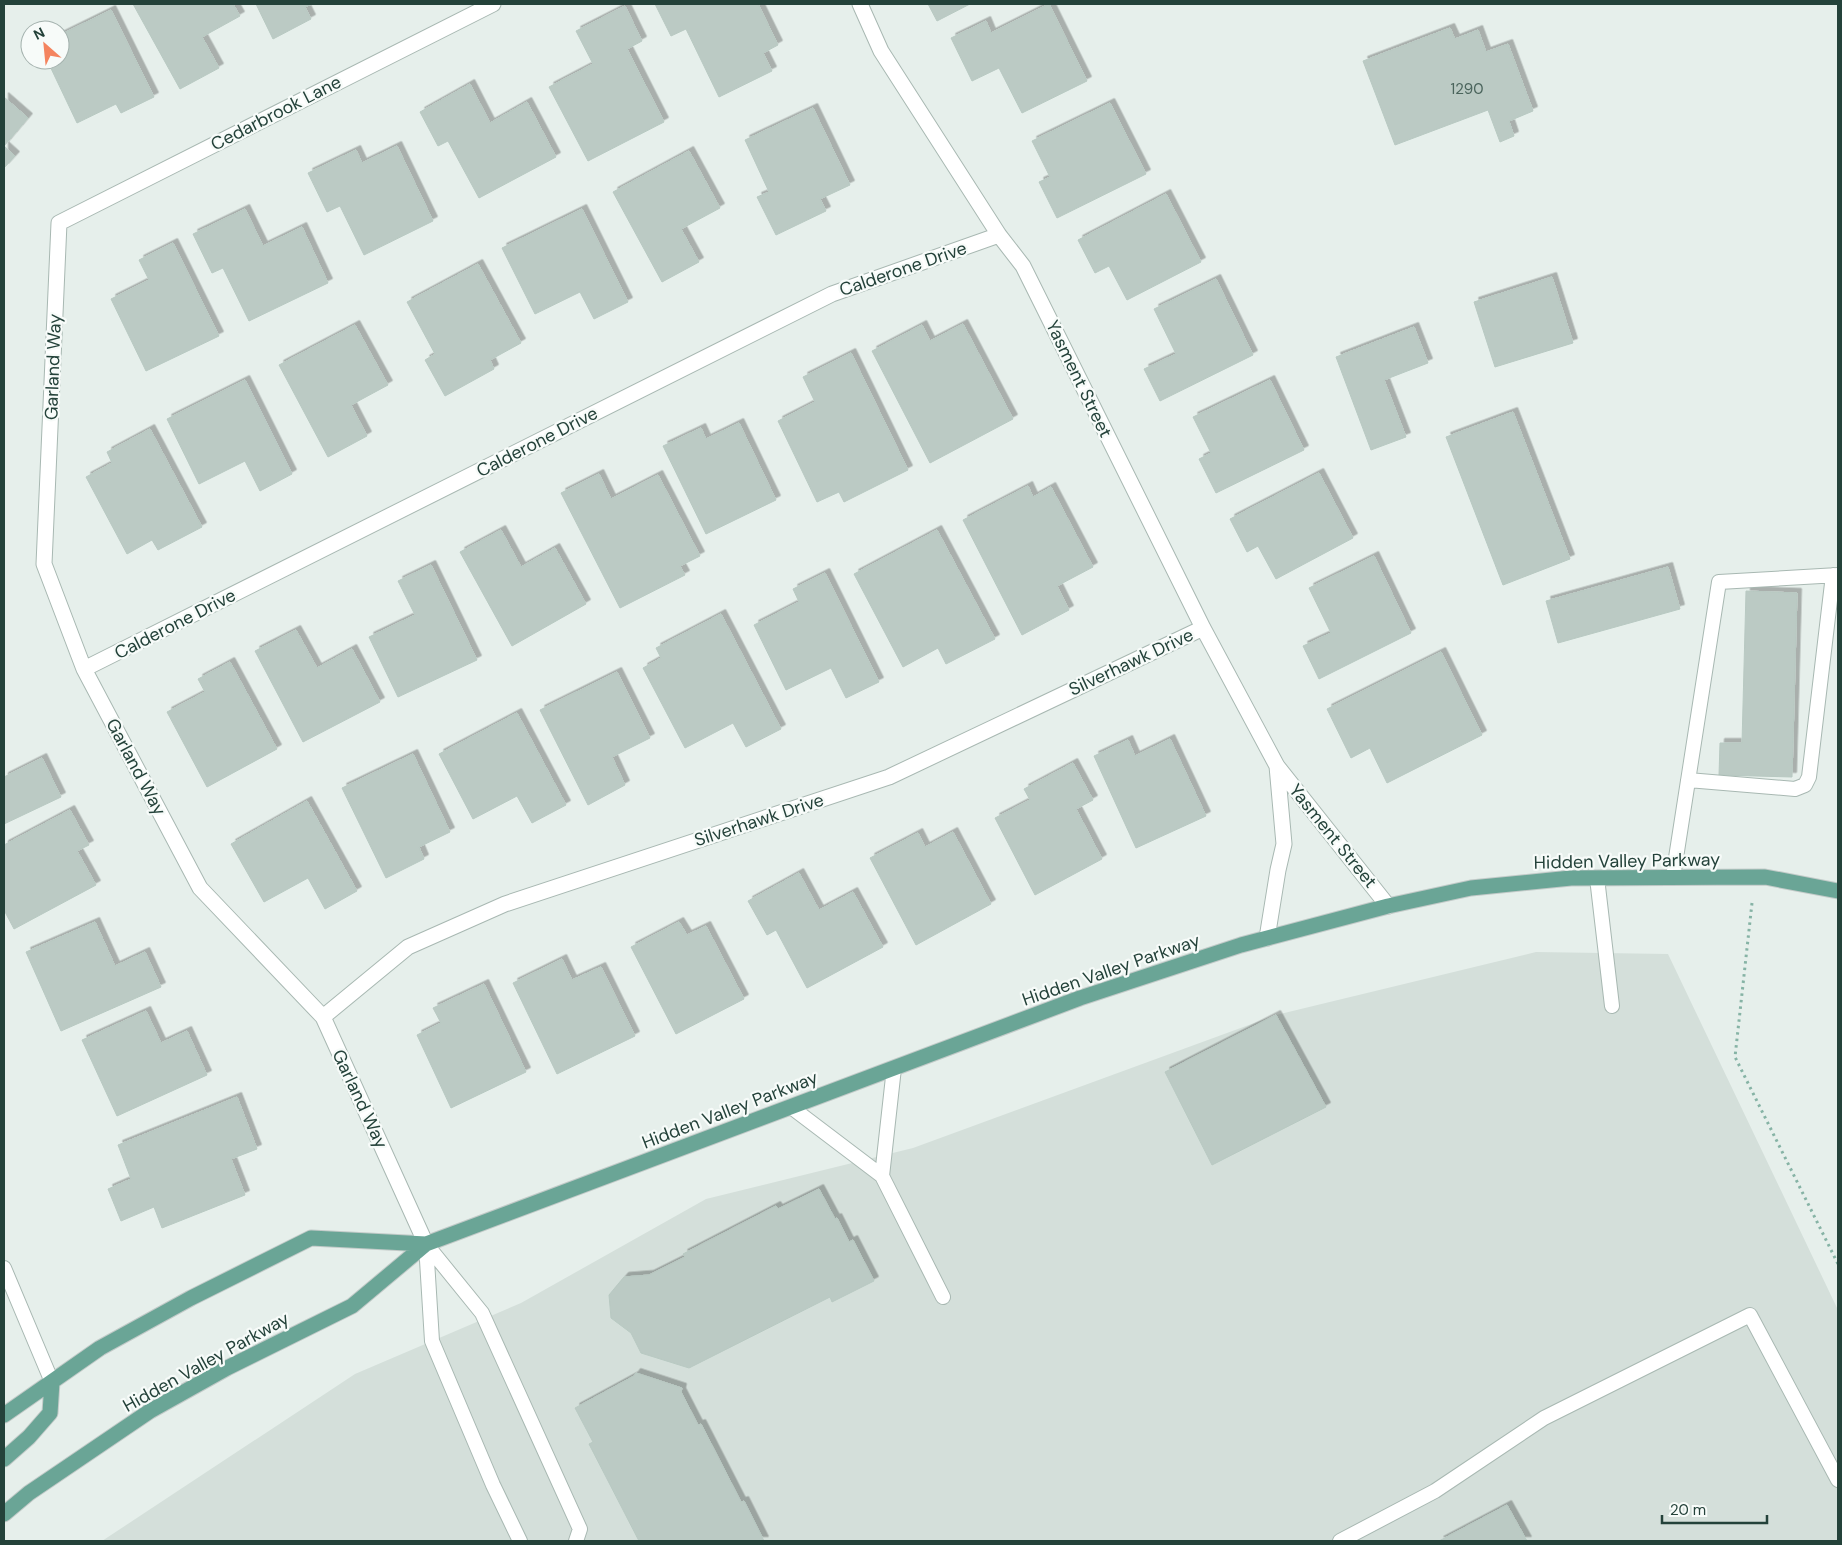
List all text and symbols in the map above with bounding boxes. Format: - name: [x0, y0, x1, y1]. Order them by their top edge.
- north arrow: [20, 20, 70, 70]
- text: N: [30, 23, 48, 44]
- street label: Cedarbrook Lane: [207, 70, 345, 156]
- house number: 1290: [1451, 79, 1483, 99]
- street label: Calderone Drive: [836, 236, 970, 302]
- street label: Garland Way: [39, 313, 67, 421]
- street label: Yasment Street: [1040, 316, 1118, 442]
- street label: Calderone Drive: [472, 401, 602, 483]
- street label: Calderone Drive: [110, 583, 240, 665]
- street label: Silverhawk Drive: [1065, 623, 1197, 701]
- street label: Garland Way: [100, 714, 172, 820]
- street label: Yasment Street: [1284, 779, 1382, 893]
- street label: Silverhawk Drive: [691, 788, 827, 852]
- street label: Hidden Valley Parkway: [1534, 847, 1720, 875]
- street label: Hidden Valley Parkway: [1019, 928, 1203, 1012]
- street label: Garland Way: [327, 1046, 393, 1152]
- street label: Hidden Valley Parkway: [639, 1065, 821, 1155]
- street label: Hidden Valley Parkway: [119, 1306, 293, 1418]
- scale bar: [1662, 1492, 1767, 1524]
- text: 20 m: [1670, 1500, 1706, 1520]

